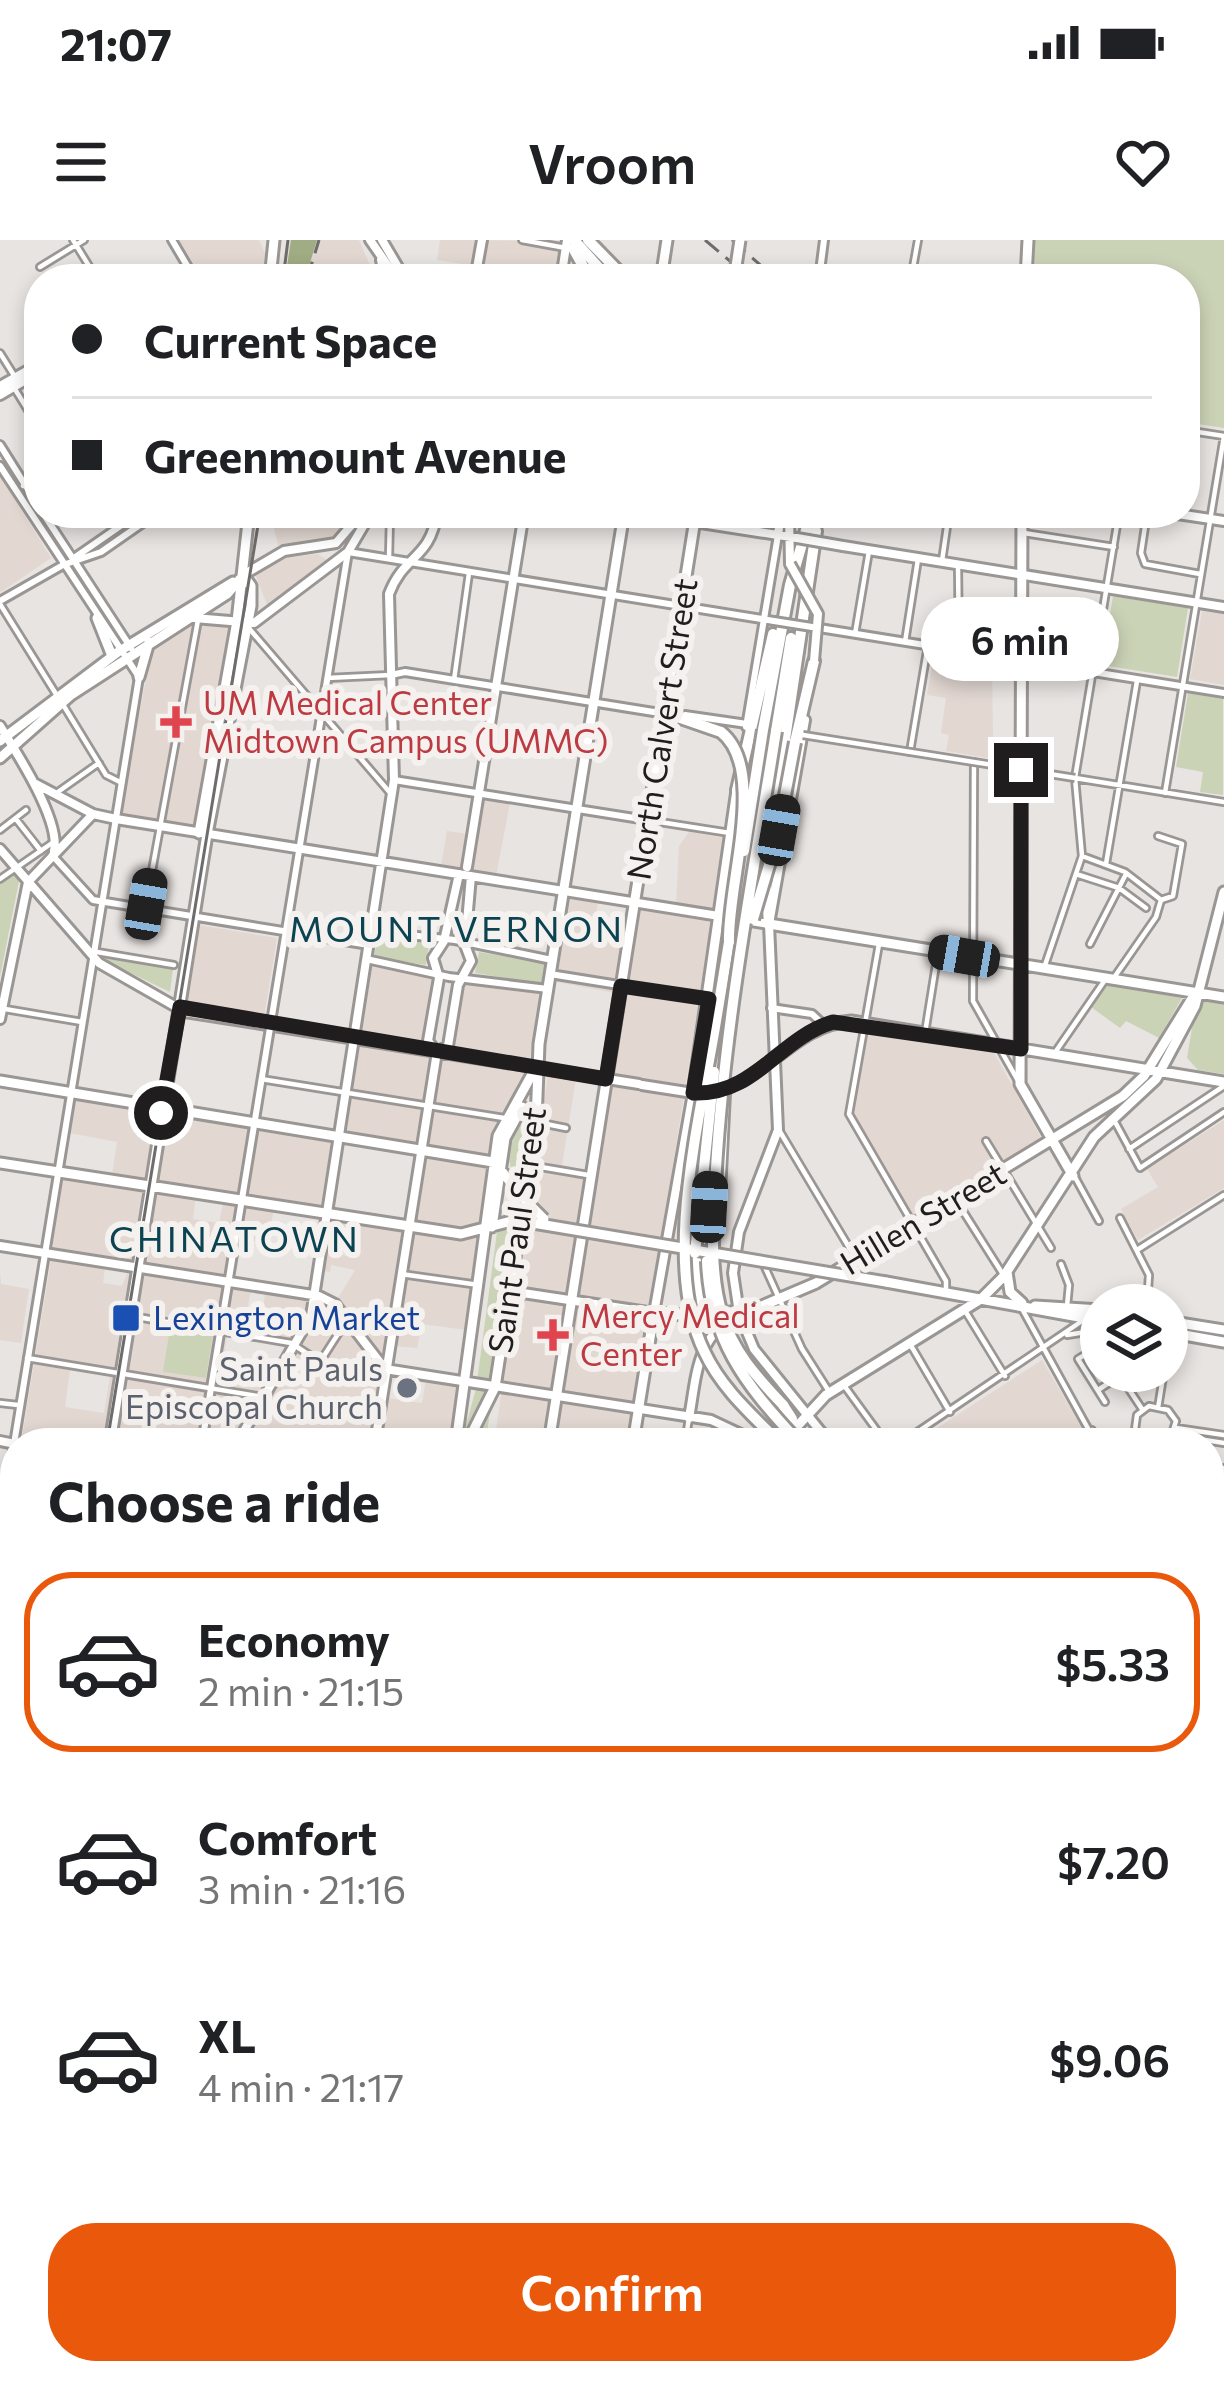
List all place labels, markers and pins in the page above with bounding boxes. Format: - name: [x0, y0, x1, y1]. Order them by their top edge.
- place label: UM Medical Center Midtown Campus (UMMC): [203, 681, 608, 760]
- marker: UM Medical Center Midtown Campus (UMMC): [160, 706, 192, 738]
- place label: Mercy Medical Center: [580, 1294, 800, 1373]
- place label: Lexington Market: [153, 1296, 420, 1337]
- marker: Lexington Market: [110, 1302, 142, 1334]
- marker: Mercy Medical Center: [537, 1319, 569, 1351]
- place label: Saint Pauls Episcopal Church: [125, 1347, 383, 1426]
- marker: Saint Pauls Episcopal Church: [394, 1375, 420, 1401]

